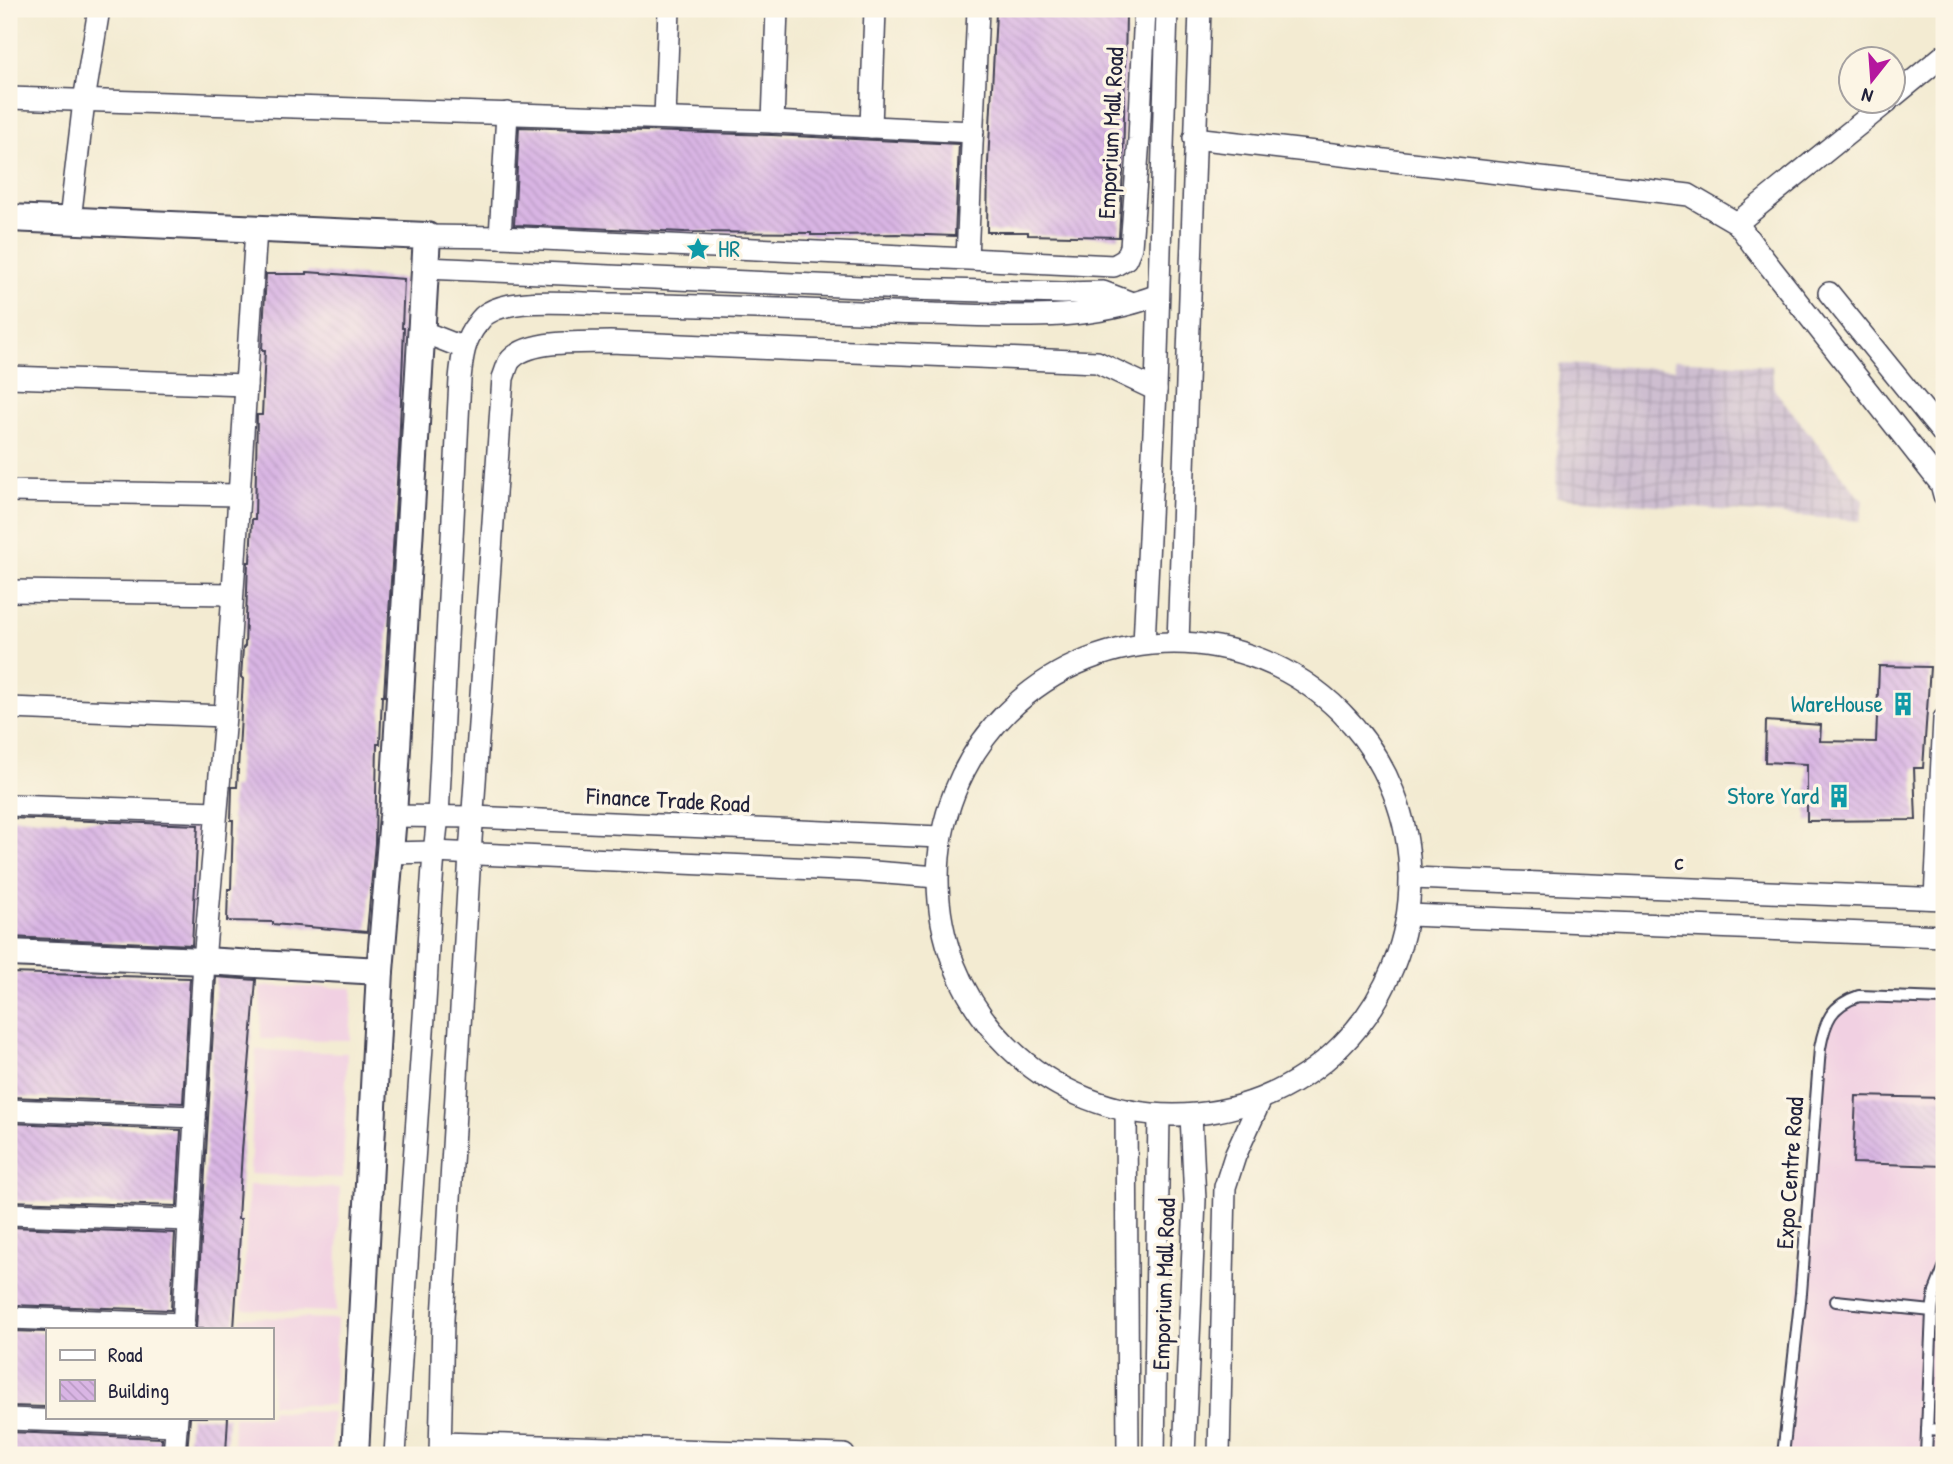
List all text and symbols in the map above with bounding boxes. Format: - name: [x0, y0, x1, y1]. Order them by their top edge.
- street label: Emporium Mall Road: [1090, 46, 1130, 220]
- north arrow: [1838, 46, 1908, 116]
- text: N: [1858, 82, 1876, 110]
- place label: HR: [718, 232, 740, 264]
- place icon: HR: [684, 235, 712, 263]
- place label: WareHouse: [1791, 687, 1883, 719]
- building icon: WareHouse: [1889, 690, 1917, 718]
- street label: Finance Trade Road: [585, 779, 751, 819]
- place label: Store Yard: [1727, 779, 1819, 811]
- building icon: Store Yard: [1825, 782, 1853, 810]
- street label: c: [1674, 845, 1685, 877]
- street label: Expo Centre Road: [1768, 1096, 1810, 1250]
- street label: Emporium Mall Road: [1144, 1198, 1182, 1370]
- legend: [46, 1328, 273, 1418]
- text: Road: [108, 1340, 142, 1369]
- text: Building: [108, 1376, 169, 1405]

